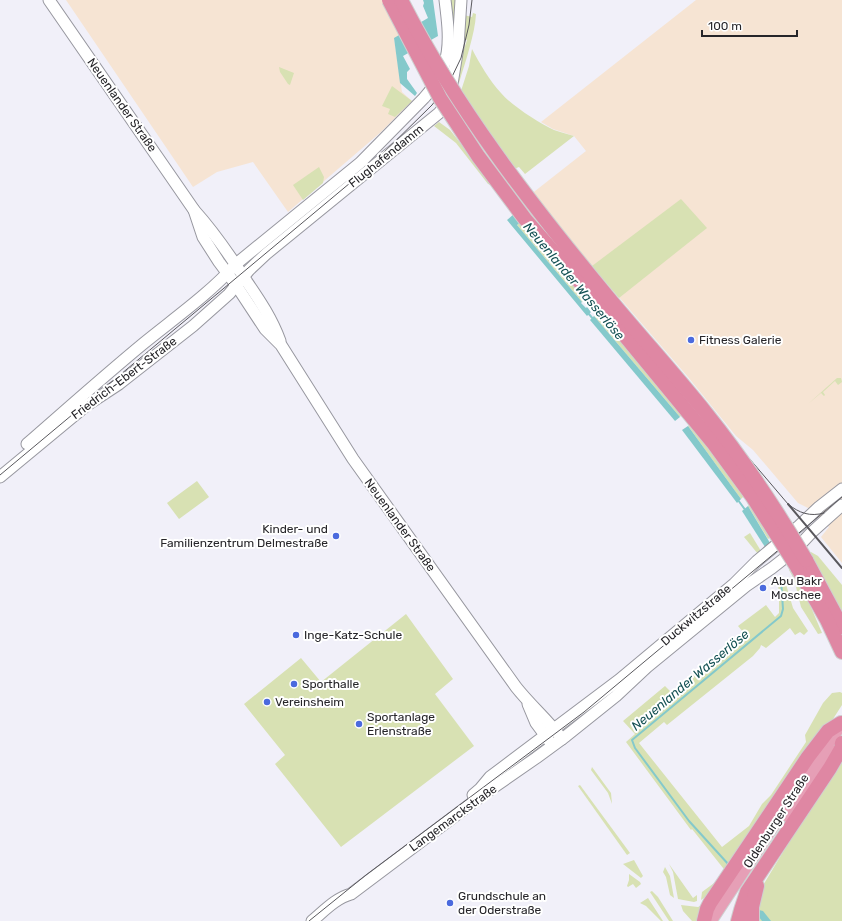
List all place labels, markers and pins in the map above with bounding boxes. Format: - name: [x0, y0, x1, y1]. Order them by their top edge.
- place label: Fitness Galerie: [699, 333, 782, 347]
- marker: Fitness Galerie: [686, 335, 696, 345]
- place label: Kinder- und Familienzentrum Delmestraße: [160, 522, 328, 550]
- marker: Kinder- und Familienzentrum Delmestraße: [331, 531, 341, 541]
- place label: Abu Bakr Moschee: [771, 574, 822, 602]
- marker: Abu Bakr Moschee: [758, 583, 768, 593]
- place label: Inge-Katz-Schule: [304, 628, 402, 642]
- marker: Inge-Katz-Schule: [291, 630, 301, 640]
- place label: Sporthalle: [302, 677, 360, 691]
- marker: Sporthalle: [289, 679, 299, 689]
- place label: Vereinsheim: [275, 695, 344, 709]
- marker: Vereinsheim: [262, 697, 272, 707]
- place label: Sportanlage Erlenstraße: [367, 710, 435, 738]
- marker: Sportanlage Erlenstraße: [354, 719, 364, 729]
- place label: Grundschule an der Oderstraße: [458, 889, 546, 917]
- marker: Grundschule an der Oderstraße: [445, 898, 455, 908]

